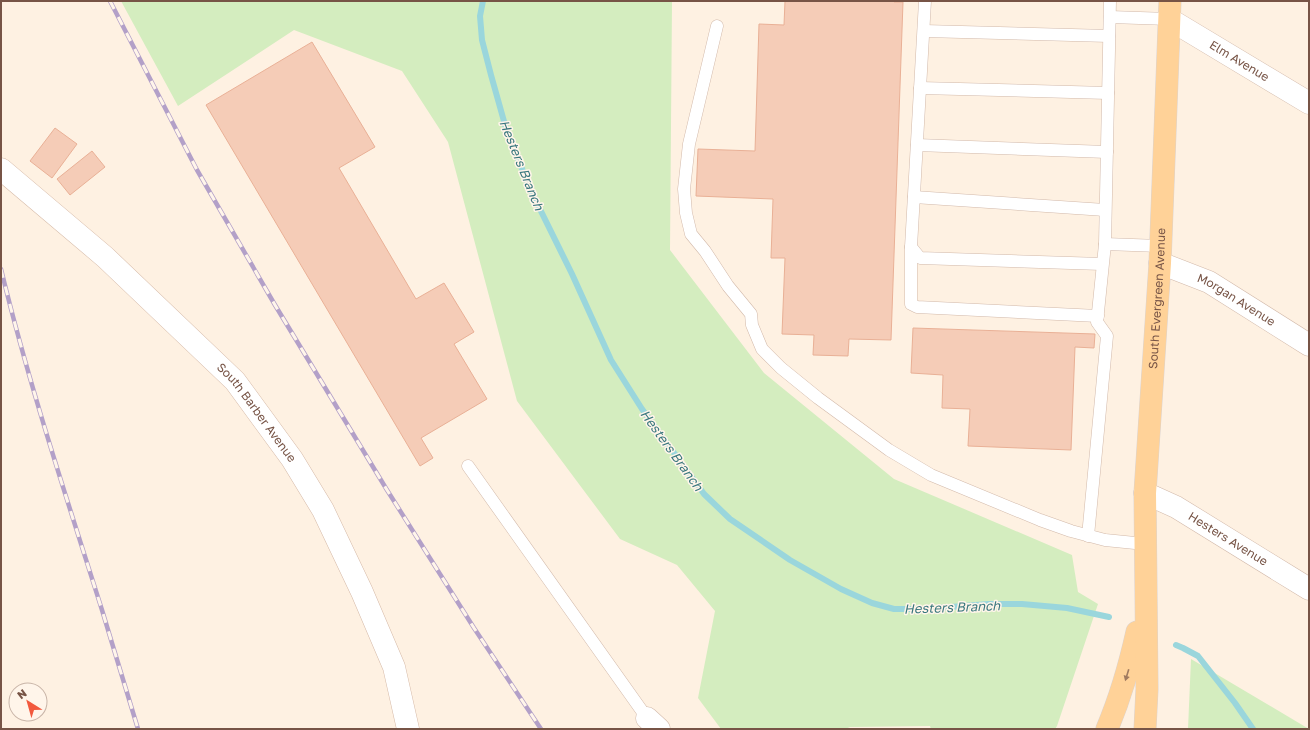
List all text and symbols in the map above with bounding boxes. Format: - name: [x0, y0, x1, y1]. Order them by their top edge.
- street label: Elm Avenue: [1207, 37, 1272, 84]
- water label: Hesters Branch: [497, 117, 548, 214]
- street label: South Evergreen Avenue: [1145, 228, 1168, 369]
- street label: Morgan Avenue: [1195, 270, 1278, 329]
- street label: South Barber Avenue: [214, 360, 300, 465]
- water label: Hesters Branch: [637, 406, 707, 494]
- street label: Hesters Avenue: [1186, 508, 1271, 569]
- water label: Hesters Branch: [904, 597, 1001, 617]
- one-way arrow: [1124, 669, 1130, 681]
- north arrow: [8, 682, 48, 722]
- text: N: [14, 686, 29, 701]

